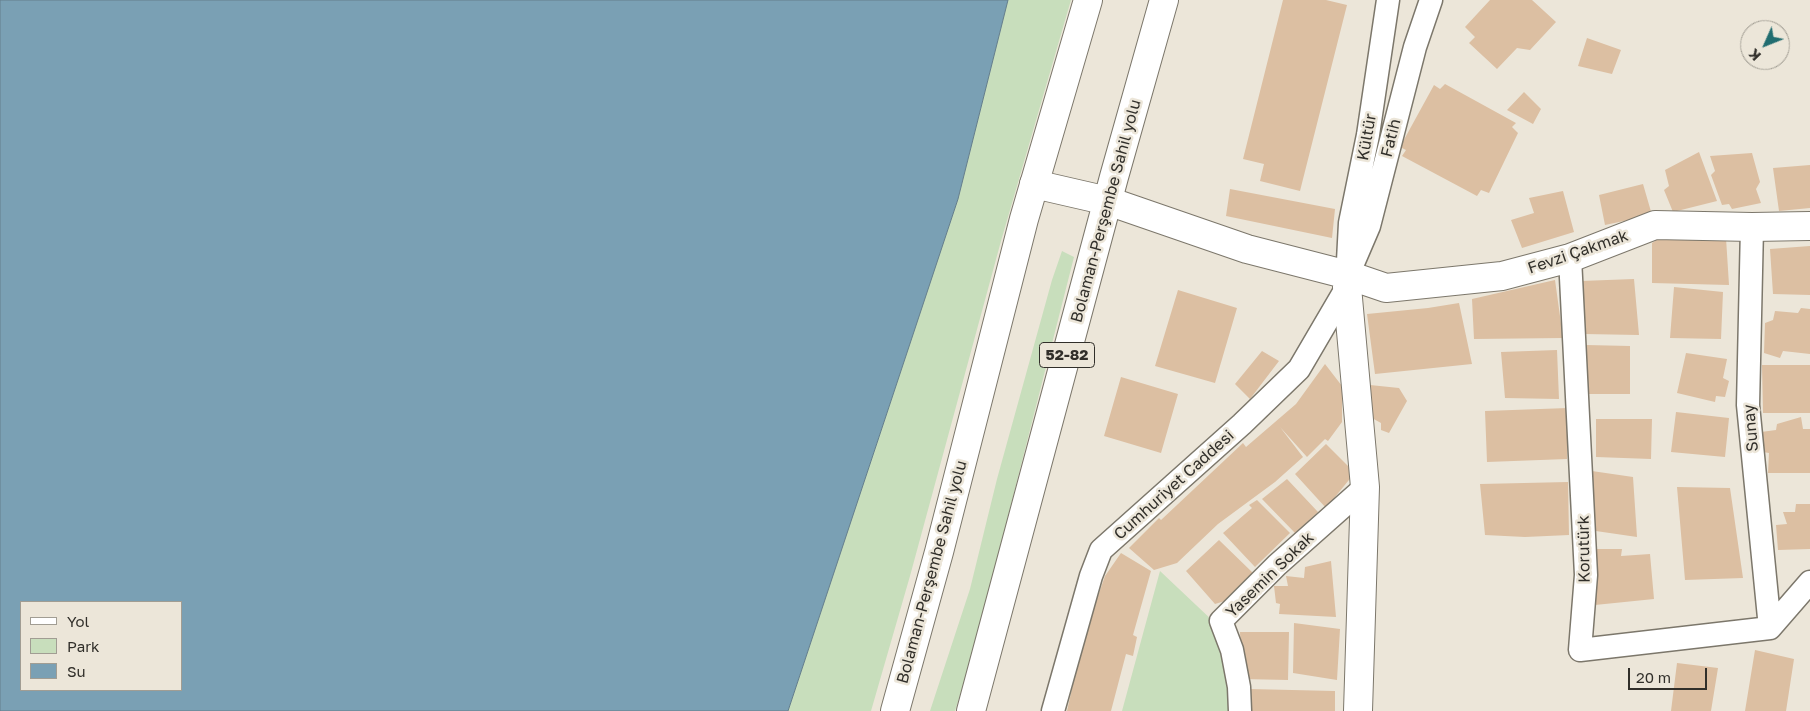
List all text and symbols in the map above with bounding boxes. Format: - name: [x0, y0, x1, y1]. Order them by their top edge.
- north arrow: [1740, 20, 1790, 70]
- text: K: [1745, 46, 1764, 65]
- street label: Bolaman-Perşembe Sahil yolu: [1067, 97, 1145, 325]
- street label: Kültür: [1353, 112, 1381, 162]
- street label: Fatih: [1377, 117, 1405, 159]
- street label: Fevzi Çakmak: [1525, 226, 1631, 278]
- road number: 52-82: [1040, 342, 1094, 368]
- street label: Sunay: [1739, 404, 1763, 452]
- street label: Cumhuriyet Caddesi: [1110, 426, 1238, 544]
- street label: Bolaman-Perşembe Sahil yolu: [893, 458, 971, 686]
- street label: Korutürk: [1574, 515, 1594, 583]
- street label: Yasemin Sokak: [1222, 528, 1318, 622]
- legend: [20, 601, 182, 691]
- text: Yol: [67, 612, 89, 630]
- text: Park: [67, 637, 99, 655]
- scale bar: [1630, 658, 1709, 690]
- text: Su: [67, 662, 86, 680]
- text: 20 m: [1636, 668, 1671, 686]

